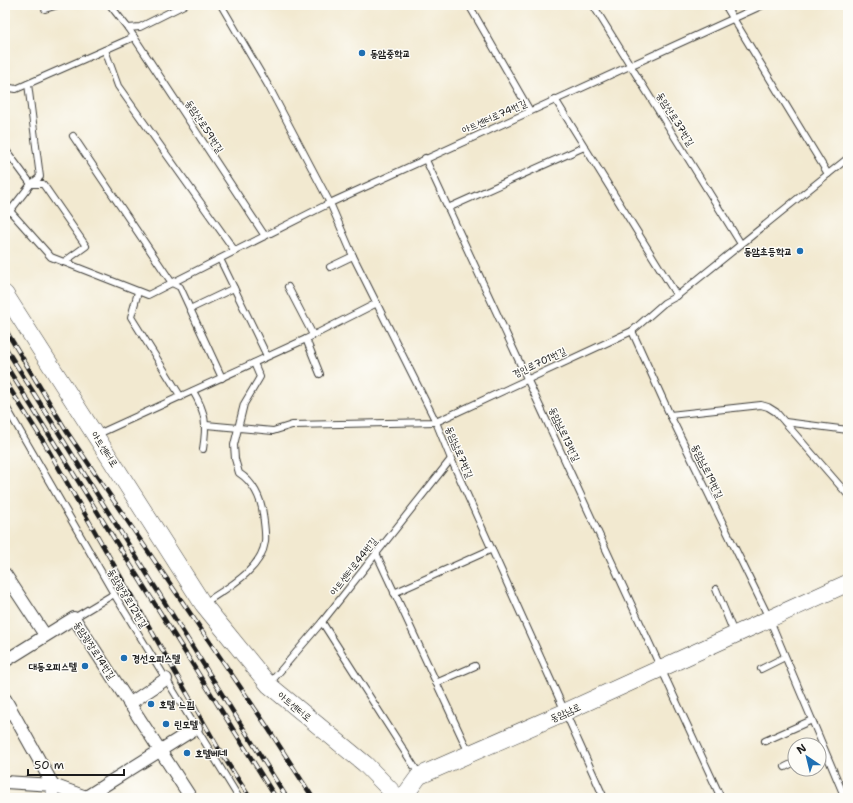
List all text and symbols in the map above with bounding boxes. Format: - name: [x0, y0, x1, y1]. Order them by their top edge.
- place label: 동암중학교: [370, 47, 410, 60]
- marker: 동암중학교: [357, 48, 367, 58]
- street label: 동암산로37번길: [654, 90, 697, 149]
- street label: 아트센터로74번길: [460, 96, 529, 137]
- street label: 동암산로59번길: [183, 97, 227, 155]
- place label: 동암초등학교: [744, 245, 792, 258]
- marker: 동암초등학교: [795, 246, 805, 256]
- street label: 경인로701번길: [510, 344, 568, 381]
- street label: 동암남로13번길: [546, 405, 583, 464]
- street label: 동암남로7번길: [443, 424, 476, 480]
- street label: 아트센터로: [88, 429, 121, 470]
- street label: 동암남로19번길: [689, 442, 726, 501]
- street label: 아트센터로44번길: [327, 535, 380, 598]
- street label: 동암광장로12번길: [105, 566, 150, 630]
- street label: 동암광장로14번길: [71, 619, 118, 682]
- place label: 경선오피스텔: [132, 652, 180, 665]
- marker: 경선오피스텔: [119, 653, 129, 663]
- place label: 대동오피스텔: [29, 660, 77, 673]
- marker: 대동오피스텔: [80, 661, 90, 671]
- street label: 아트센터로: [275, 688, 314, 724]
- place label: 호텔 느낌: [159, 698, 195, 711]
- marker: 호텔 느낌: [146, 699, 156, 709]
- street label: 동암남로: [548, 700, 583, 725]
- place label: 린모텔: [174, 718, 198, 731]
- marker: 린모텔: [161, 719, 171, 729]
- north arrow: [787, 737, 827, 777]
- text: N: [794, 740, 810, 758]
- place label: 호텔베네: [195, 747, 227, 760]
- marker: 호텔베네: [182, 748, 192, 758]
- scale bar: [28, 751, 124, 777]
- text: 50 m: [34, 757, 64, 773]

